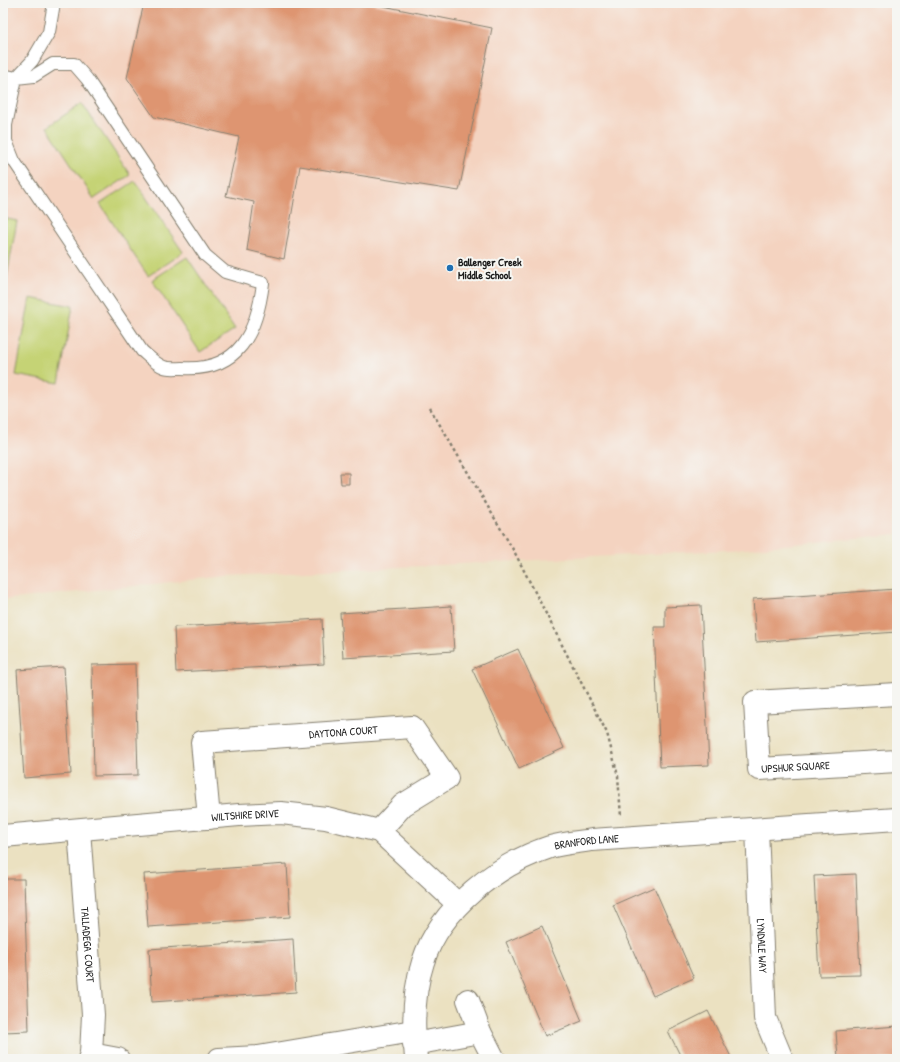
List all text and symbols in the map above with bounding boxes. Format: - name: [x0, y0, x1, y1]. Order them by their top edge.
- place label: Ballenger Creek Middle School: [458, 255, 522, 282]
- marker: Ballenger Creek Middle School: [445, 263, 455, 273]
- street label: DAYTONA COURT: [308, 722, 379, 741]
- street label: UPSHUR SQUARE: [761, 758, 830, 776]
- street label: WILTSHIRE DRIVE: [211, 806, 279, 824]
- street label: BRANFORD LANE: [553, 831, 619, 853]
- street label: TALLADEGA COURT: [78, 906, 98, 984]
- street label: LYNDALE WAY: [754, 919, 770, 973]

